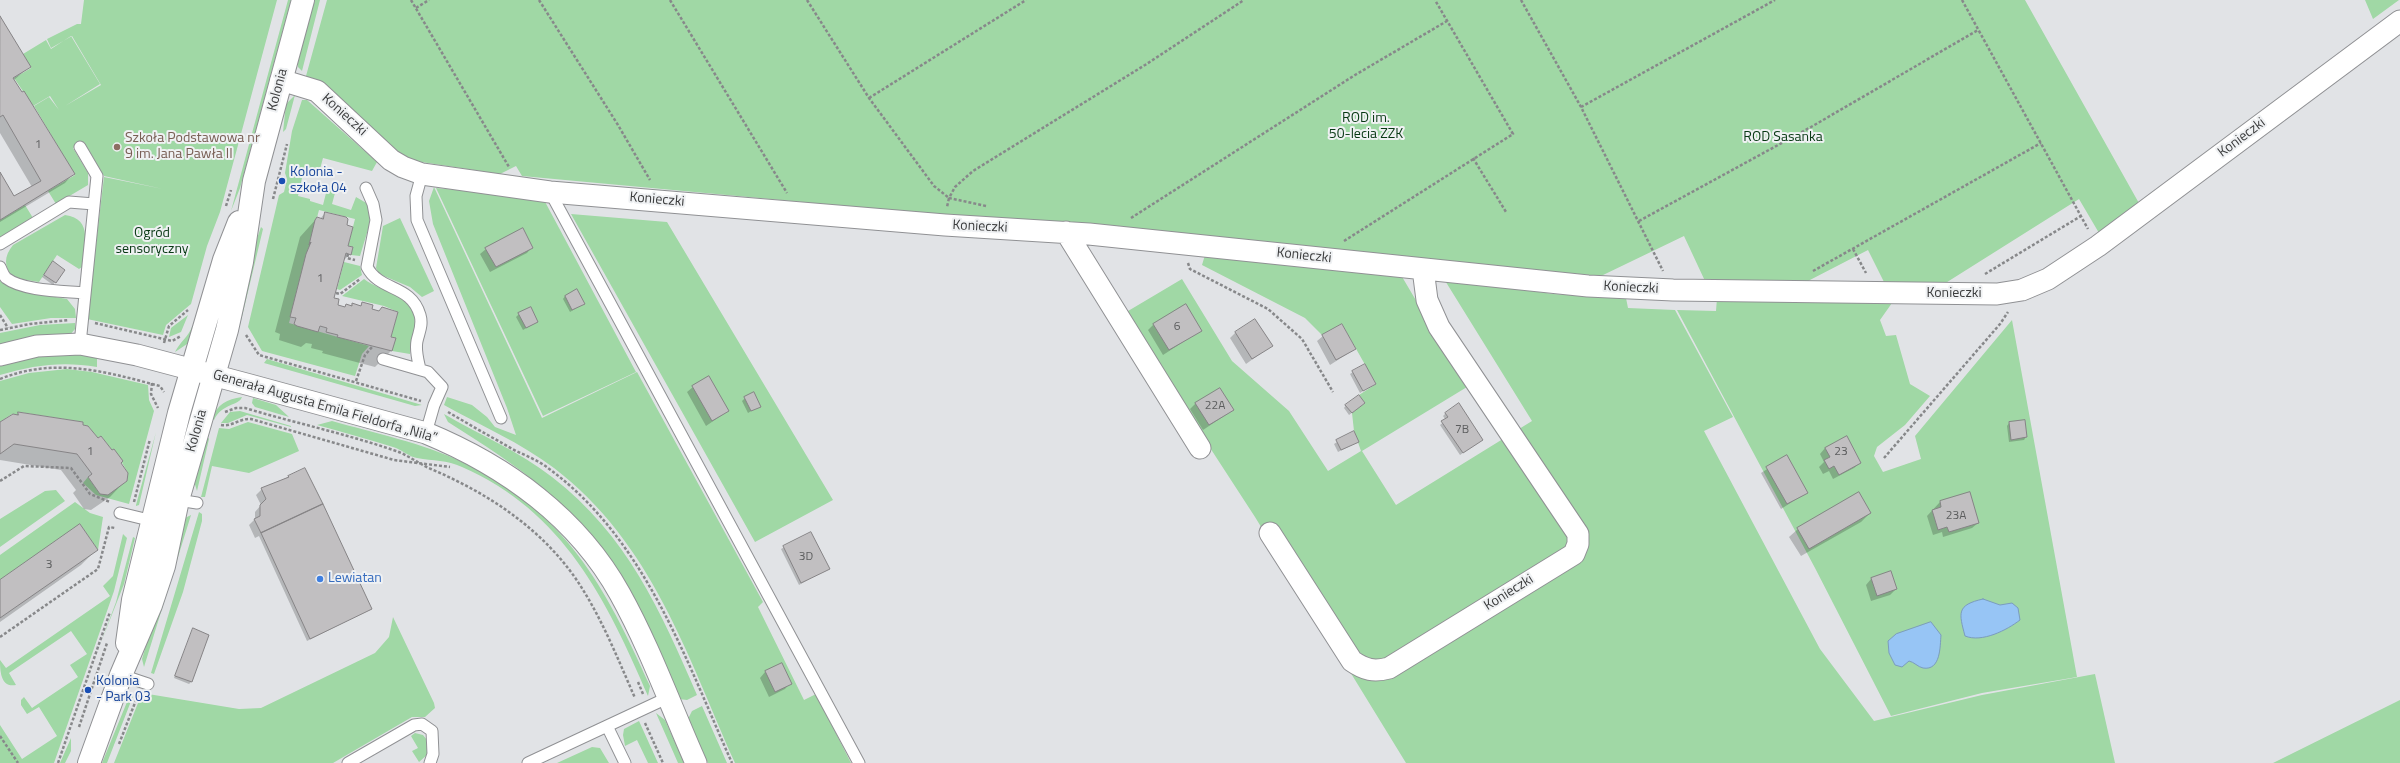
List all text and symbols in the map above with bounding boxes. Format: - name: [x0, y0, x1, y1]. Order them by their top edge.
- street label: Kolonia: [264, 67, 292, 113]
- street label: Konieczki: [318, 90, 370, 140]
- park label: ROD im. 50-lecia ZZK: [1329, 111, 1403, 144]
- street label: Konieczki: [2215, 115, 2269, 161]
- park label: ROD Sasanka: [1743, 130, 1823, 146]
- place label: Szkoła Podstawowa nr 9 im. Jana Pawła II: [125, 131, 260, 164]
- house number: 1: [35, 138, 41, 152]
- marker: Szkoła Podstawowa nr 9 im. Jana Pawła II: [112, 142, 122, 152]
- place label: Kolonia - szkoła 04: [290, 165, 347, 198]
- marker: Kolonia - szkoła 04: [277, 176, 287, 186]
- street label: Konieczki: [629, 189, 685, 211]
- street label: Konieczki: [952, 217, 1008, 237]
- park label: Ogród sensoryczny: [115, 226, 189, 258]
- street label: Konieczki: [1276, 245, 1332, 267]
- house number: 1: [317, 272, 323, 286]
- street label: Konieczki: [1603, 278, 1659, 298]
- street label: Konieczki: [1926, 286, 1982, 302]
- house number: 6: [1174, 320, 1180, 334]
- street label: Generała Augusta Emila Fieldorfa „Nila”: [211, 367, 439, 447]
- house number: 22A: [1205, 399, 1225, 413]
- street label: Kolonia: [183, 408, 211, 454]
- house number: 7B: [1455, 423, 1469, 437]
- house number: 1: [87, 445, 93, 459]
- house number: 23: [1834, 445, 1848, 459]
- house number: 23A: [1946, 509, 1966, 523]
- house number: 3D: [799, 550, 813, 564]
- house number: 3: [46, 558, 52, 572]
- place label: Lewiatan: [328, 571, 382, 587]
- street label: Konieczki: [1481, 571, 1537, 615]
- marker: Lewiatan: [315, 574, 325, 584]
- place label: Kolonia - Park 03: [96, 674, 151, 706]
- marker: Kolonia - Park 03: [83, 685, 93, 695]

